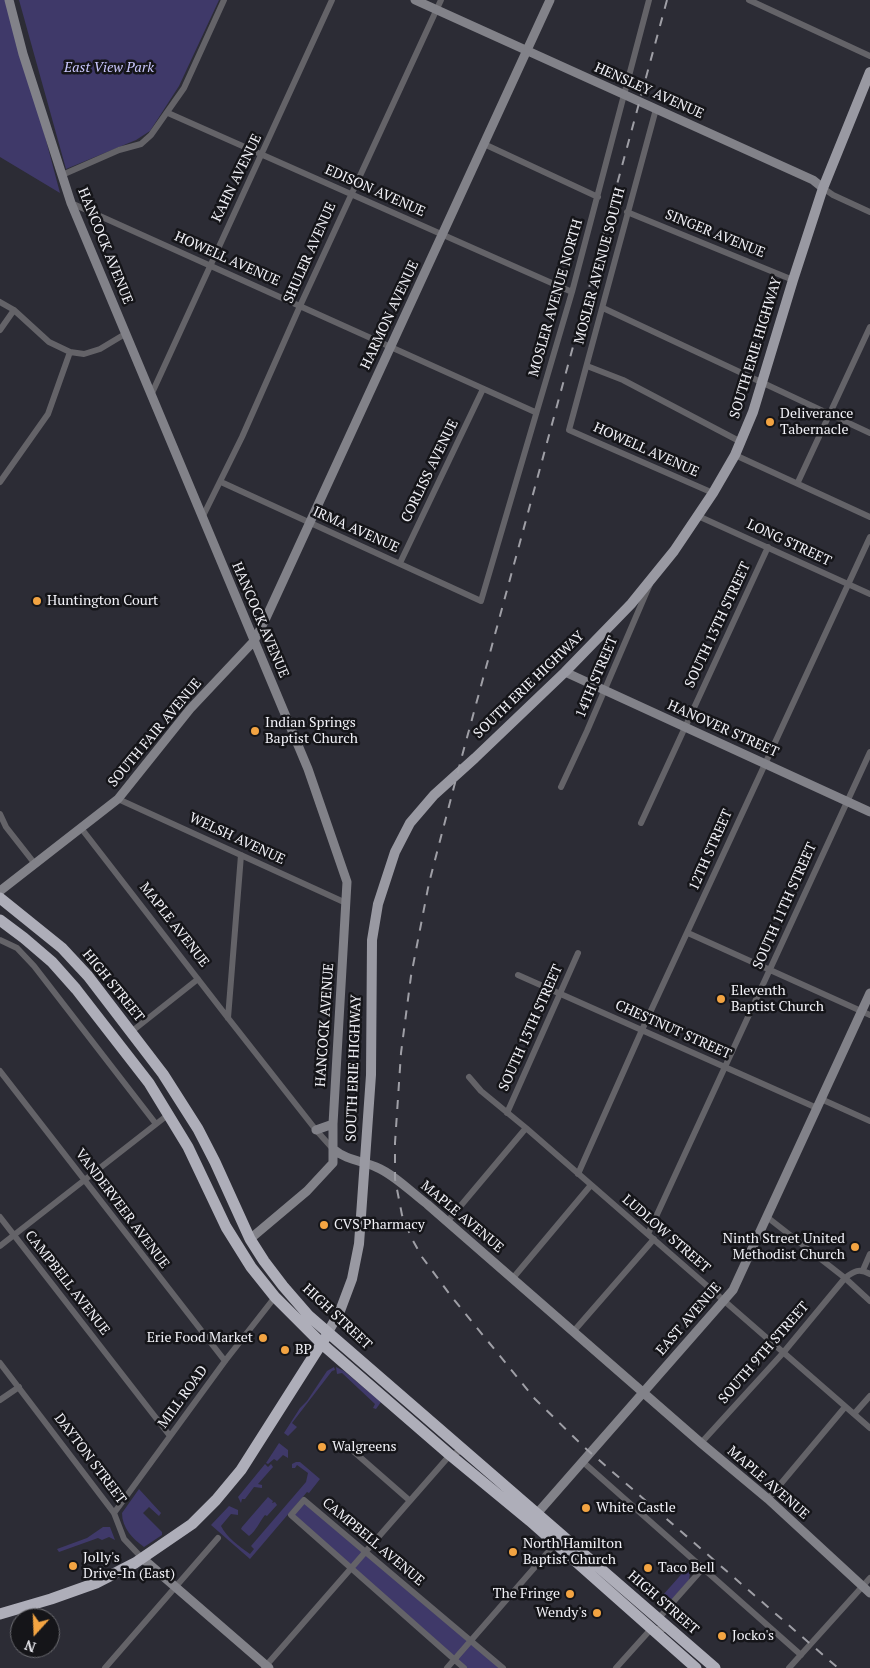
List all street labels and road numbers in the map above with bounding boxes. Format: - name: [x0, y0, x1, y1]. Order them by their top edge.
- street label: HENSLEY AVENUE: [592, 59, 706, 123]
- street label: KAHN AVENUE: [208, 131, 266, 225]
- street label: EDISON AVENUE: [322, 161, 428, 221]
- street label: HANCOCK AVENUE: [74, 185, 136, 307]
- street label: MOSLER AVENUE SOUTH: [571, 186, 629, 346]
- street label: SHULER AVENUE: [280, 200, 340, 306]
- street label: SINGER AVENUE: [663, 206, 767, 262]
- street label: MOSLER AVENUE NORTH: [525, 217, 587, 379]
- street label: HOWELL AVENUE: [172, 228, 282, 290]
- street label: HARMON AVENUE: [357, 258, 423, 372]
- street label: SOUTH ERIE HIGHWAY: [726, 275, 786, 421]
- street label: CORLISS AVENUE: [398, 417, 462, 525]
- street label: HOWELL AVENUE: [591, 419, 701, 481]
- street label: IRMA AVENUE: [310, 503, 402, 557]
- street label: LONG STREET: [744, 516, 834, 570]
- street label: SOUTH 13TH STREET: [681, 559, 755, 691]
- street label: HANCOCK AVENUE: [228, 560, 292, 680]
- street label: SOUTH ERIE HIGHWAY: [470, 628, 588, 742]
- street label: 14TH STREET: [572, 634, 622, 720]
- street label: SOUTH FAIR AVENUE: [105, 675, 205, 791]
- street label: HANOVER STREET: [665, 697, 781, 761]
- street label: 12TH STREET: [686, 807, 736, 893]
- street label: WELSH AVENUE: [186, 809, 288, 869]
- street label: SOUTH 11TH STREET: [750, 840, 820, 972]
- street label: MAPLE AVENUE: [136, 879, 212, 971]
- street label: HIGH STREET: [79, 946, 147, 1026]
- street label: HANCOCK AVENUE: [312, 962, 338, 1088]
- street label: SOUTH 13TH STREET: [496, 962, 566, 1094]
- street label: SOUTH ERIE HIGHWAY: [343, 994, 365, 1142]
- street label: CHESTNUT STREET: [612, 997, 734, 1063]
- street label: VANDERVEER AVENUE: [71, 1146, 173, 1272]
- street label: MAPLE AVENUE: [417, 1177, 507, 1257]
- street label: LUDLOW STREET: [619, 1191, 713, 1277]
- street label: CAMPBELL AVENUE: [21, 1227, 113, 1339]
- street label: EAST AVENUE: [653, 1279, 725, 1359]
- street label: HIGH STREET: [299, 1281, 375, 1353]
- street label: SOUTH 9TH STREET: [715, 1299, 813, 1407]
- street label: MILL ROAD: [155, 1362, 211, 1432]
- street label: DAYTON STREET: [51, 1410, 129, 1508]
- street label: MAPLE AVENUE: [724, 1443, 812, 1523]
- street label: CAMPBELL AVENUE: [319, 1494, 427, 1590]
- street label: HIGH STREET: [624, 1568, 702, 1638]

